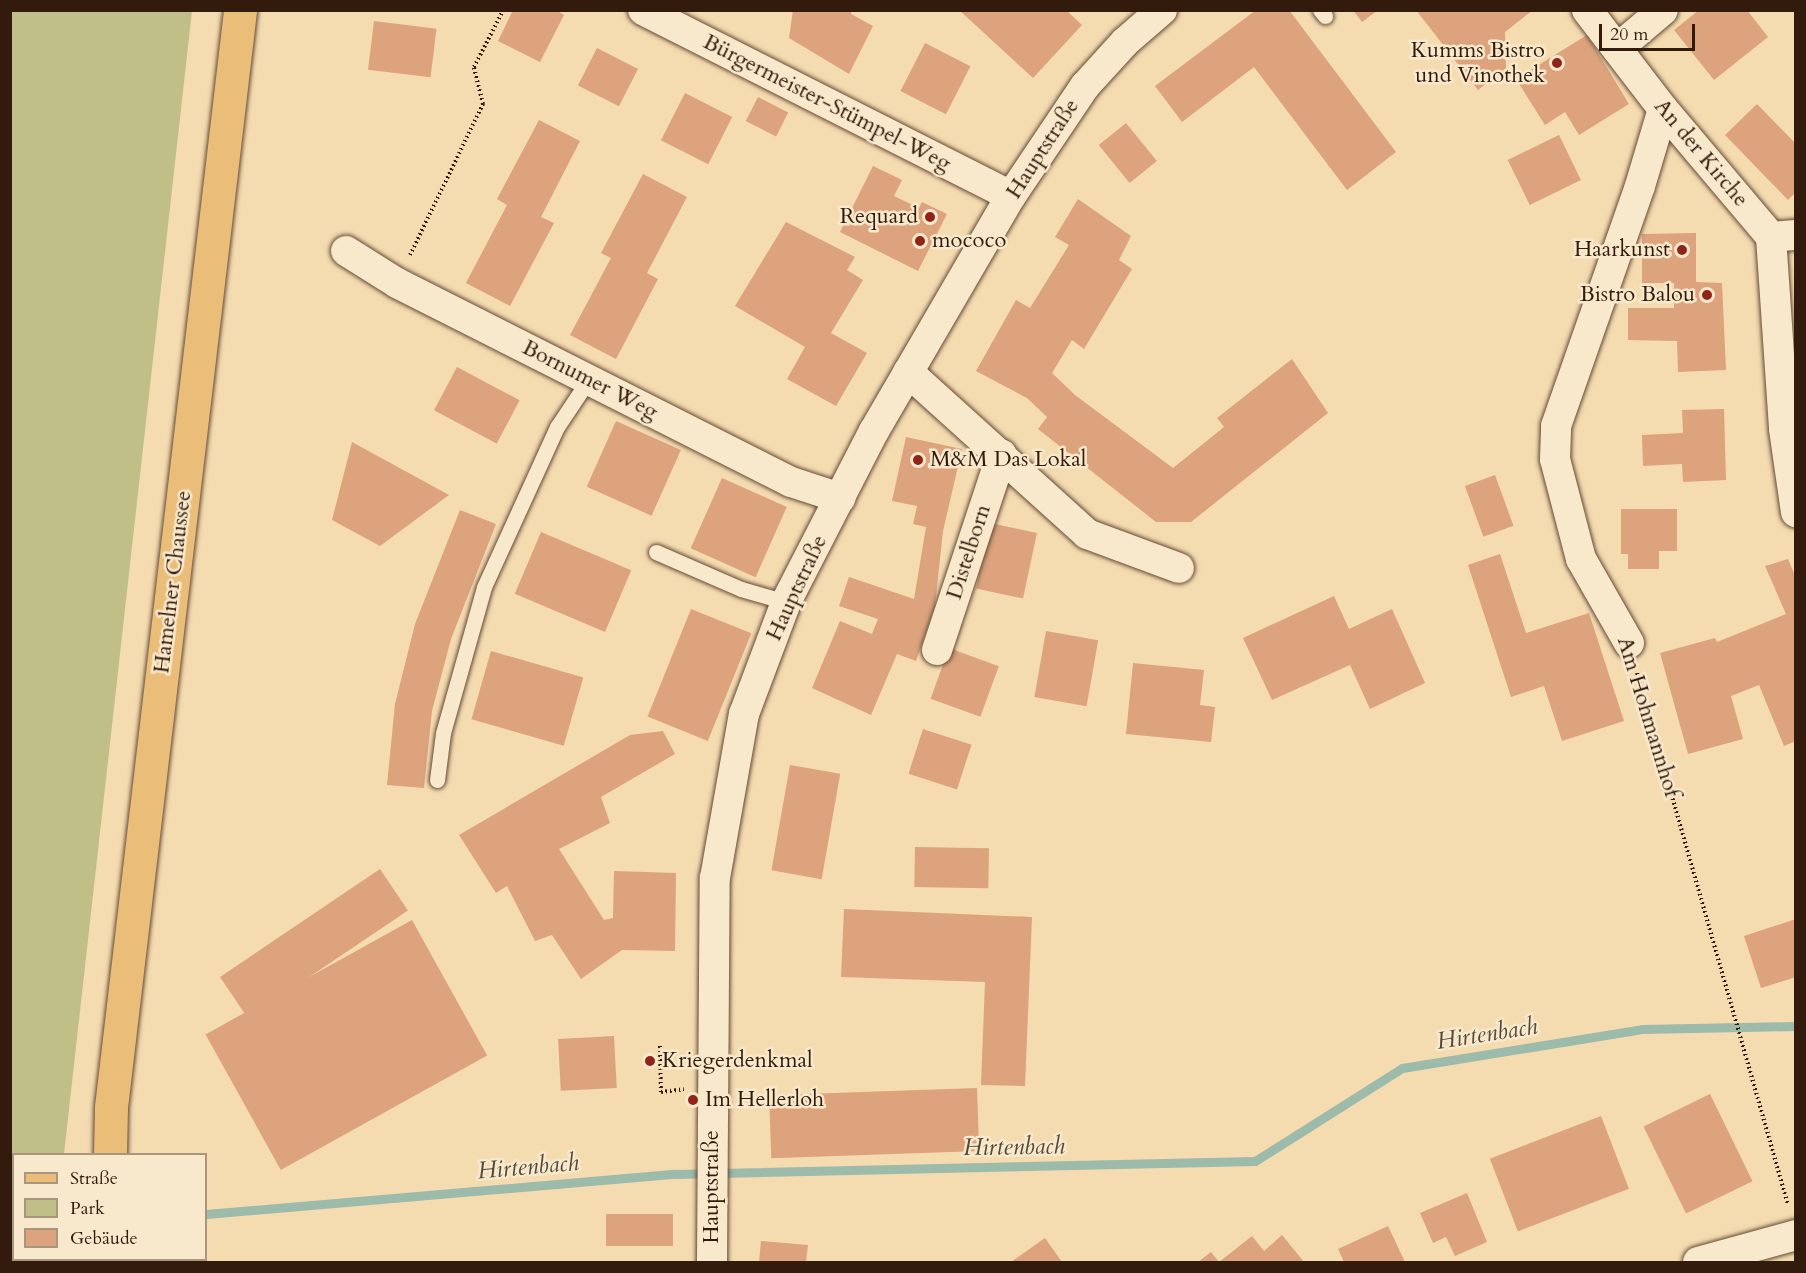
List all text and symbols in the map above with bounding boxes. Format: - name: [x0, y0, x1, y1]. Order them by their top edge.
- scale bar: [1602, 12, 1698, 50]
- text: 20 m: [1610, 22, 1649, 47]
- street label: Bürgermeister-Stümpel-Weg: [699, 29, 955, 177]
- place label: Kumms Bistro und Vinothek: [1411, 37, 1545, 88]
- marker: Kumms Bistro und Vinothek: [1550, 56, 1564, 70]
- street label: Hauptstraße: [1001, 94, 1085, 204]
- street label: An der Kirche: [1648, 94, 1754, 212]
- place label: Requard: [840, 204, 918, 230]
- marker: Requard: [923, 210, 937, 224]
- place label: mococo: [932, 228, 1006, 254]
- marker: mococo: [913, 234, 927, 248]
- place label: Haarkunst: [1574, 237, 1670, 263]
- marker: Haarkunst: [1675, 243, 1689, 257]
- place label: Bistro Balou: [1580, 282, 1695, 308]
- marker: Bistro Balou: [1700, 288, 1714, 302]
- street label: Bornumer Weg: [518, 335, 662, 425]
- place label: M&M Das Lokal: [930, 447, 1086, 473]
- marker: M&M Das Lokal: [911, 453, 925, 467]
- street label: Hamelner Chaussee: [149, 489, 197, 675]
- street label: Distelborn: [941, 501, 997, 603]
- street label: Hauptstraße: [761, 531, 833, 645]
- street label: Am Hohmannhof: [1611, 634, 1685, 800]
- water label: Hirtenbach: [1434, 1012, 1540, 1056]
- place label: Kriegerdenkmal: [662, 1048, 813, 1074]
- marker: Kriegerdenkmal: [643, 1054, 657, 1068]
- place label: Im Hellerloh: [705, 1087, 824, 1113]
- marker: Im Hellerloh: [686, 1093, 700, 1107]
- street label: Hauptstraße: [699, 1130, 725, 1244]
- water label: Hirtenbach: [963, 1132, 1065, 1162]
- water label: Hirtenbach: [476, 1148, 580, 1186]
- legend: [12, 1153, 207, 1261]
- text: Straße: [70, 1166, 118, 1191]
- text: Park: [70, 1196, 105, 1221]
- text: Gebäude: [70, 1226, 138, 1251]

